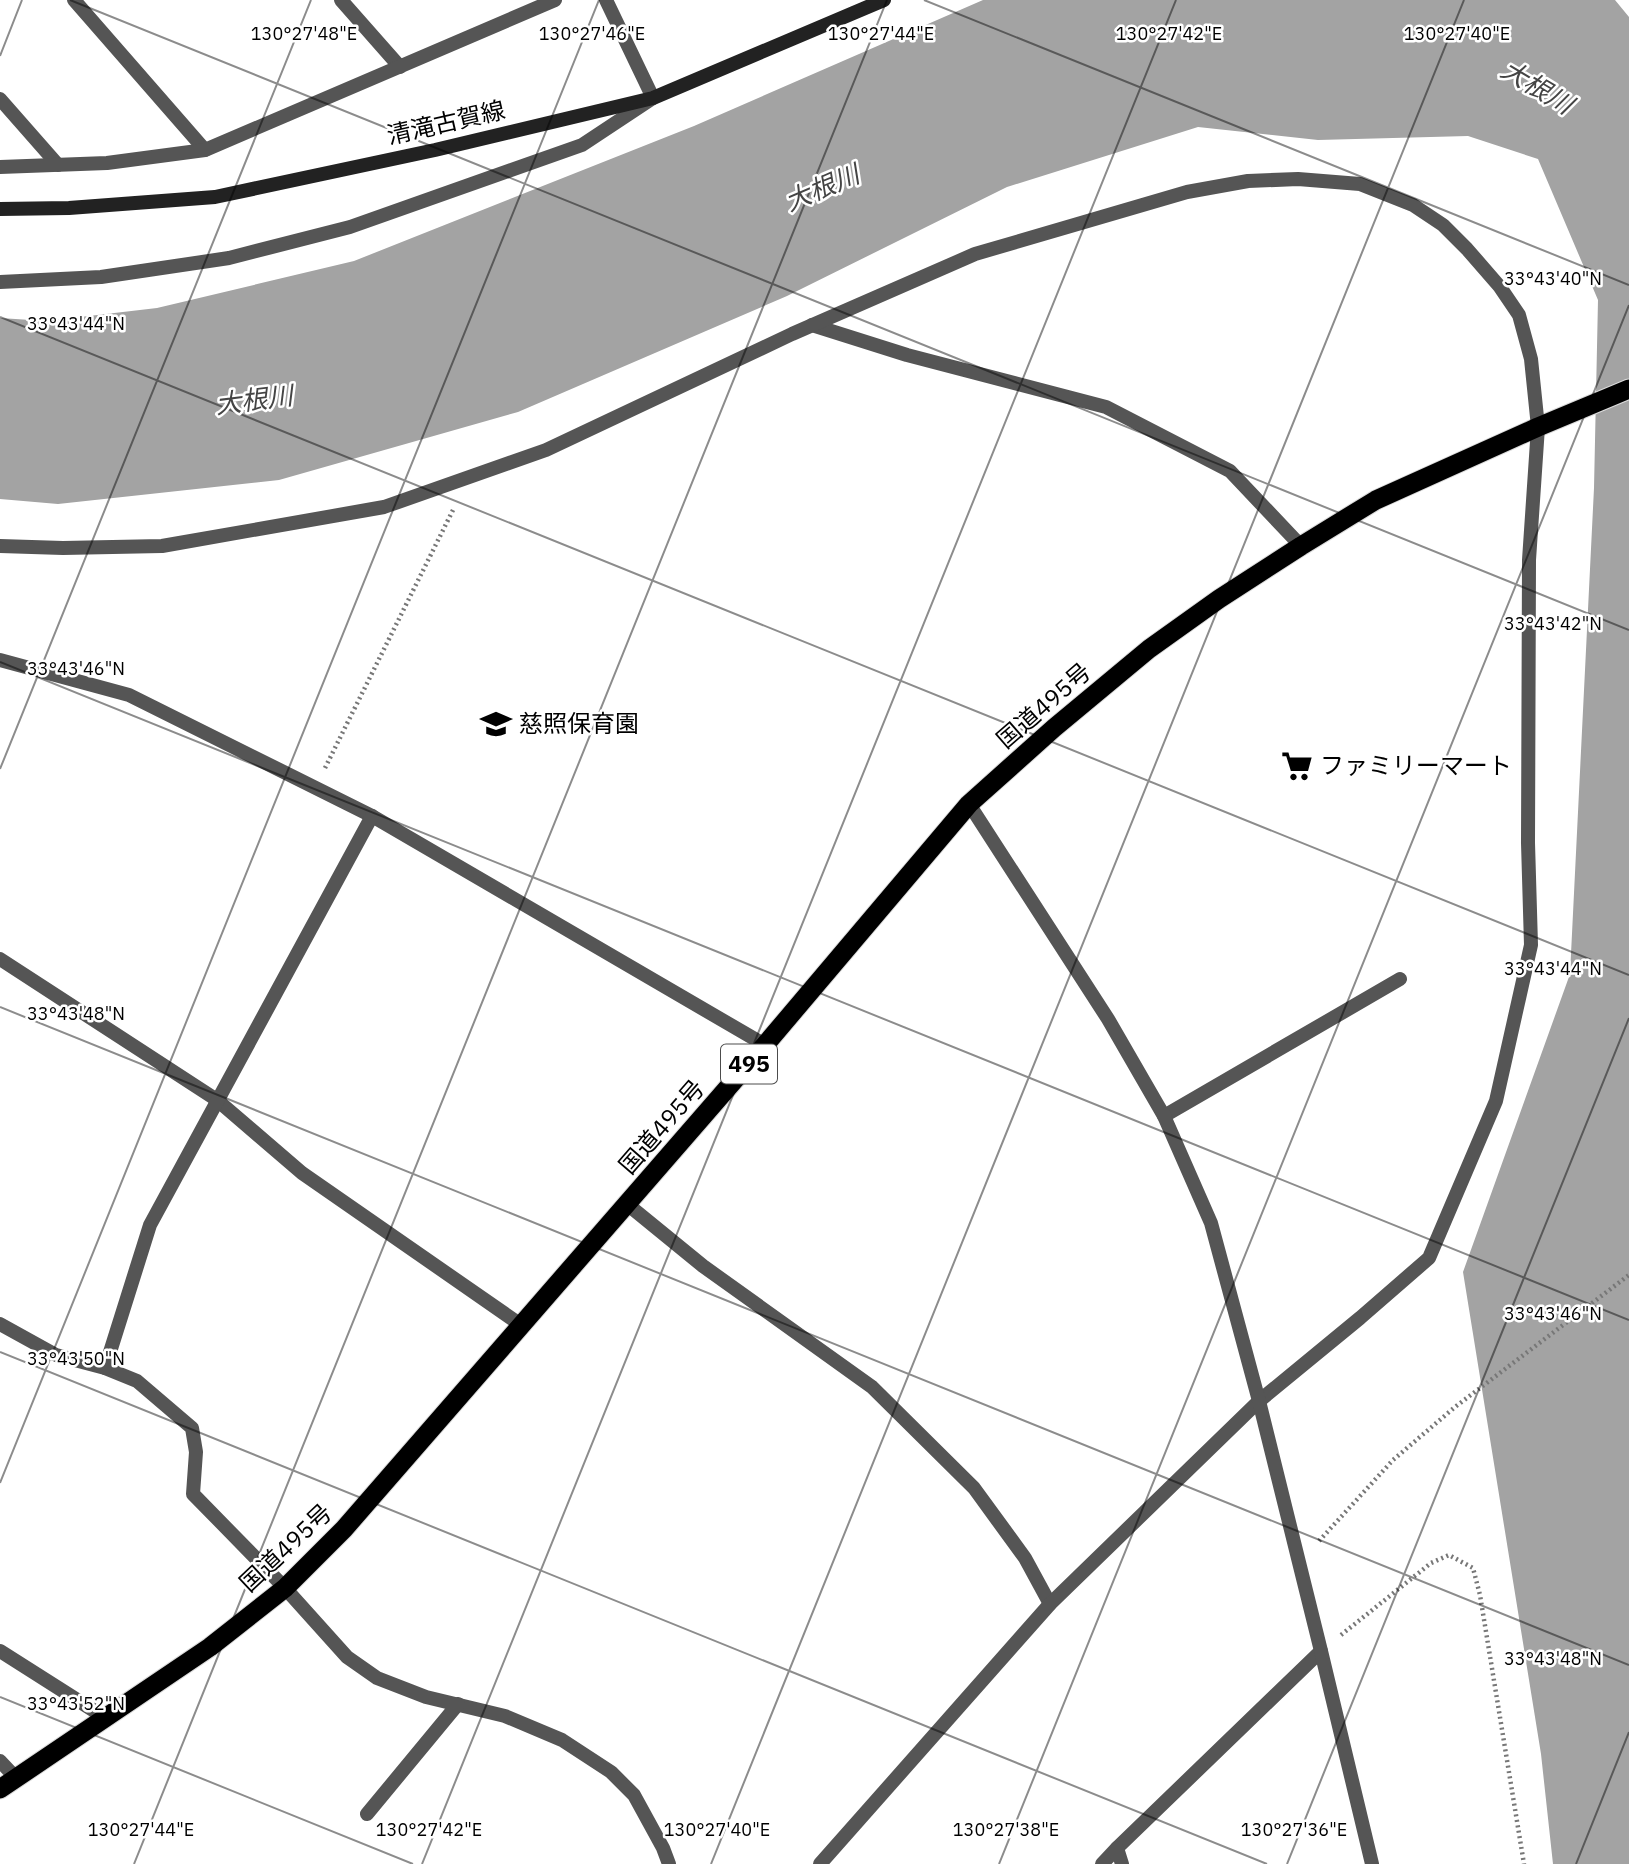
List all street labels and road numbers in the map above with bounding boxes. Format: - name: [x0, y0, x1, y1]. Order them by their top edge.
- street label: 清滝古賀線: [384, 93, 508, 151]
- street label: 国道495号: [989, 655, 1097, 755]
- road number: 495: [721, 1044, 777, 1084]
- street label: 国道495号: [611, 1072, 711, 1180]
- street label: 国道495号: [232, 1496, 338, 1598]

